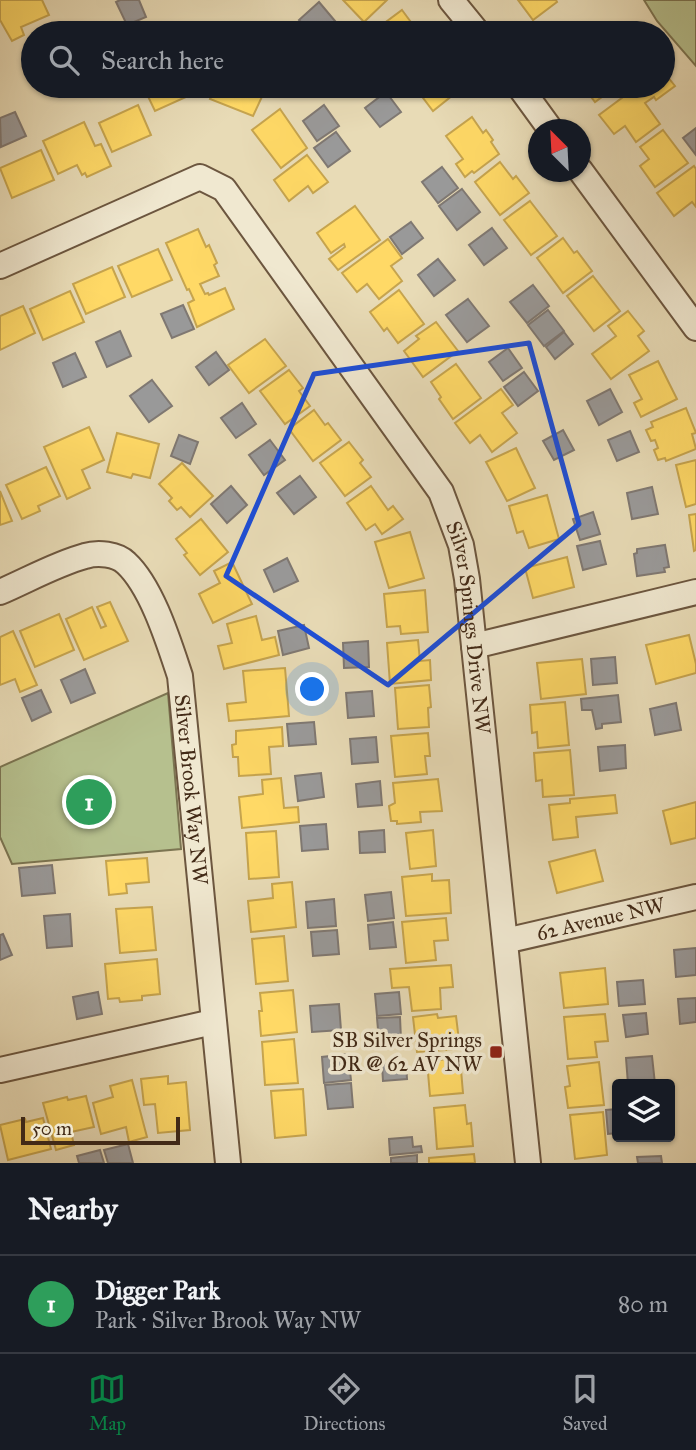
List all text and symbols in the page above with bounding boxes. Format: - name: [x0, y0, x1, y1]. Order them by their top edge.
- search box: [21, 21, 675, 98]
- icon: search: [45, 41, 83, 79]
- text: Search here: [101, 44, 224, 76]
- north arrow: [528, 119, 591, 182]
- street label: Silver Springs Drive NW: [440, 518, 496, 736]
- your location: [295, 672, 329, 706]
- street label: Silver Brook Way NW: [169, 693, 214, 887]
- pin: 1: [66, 776, 112, 828]
- street label: 62 Avenue NW: [534, 891, 668, 946]
- place label: SB Silver Springs DR @ 62 AV NW: [331, 1027, 483, 1077]
- marker: SB Silver Springs DR @ 62 AV NW: [488, 1044, 504, 1060]
- map controls: [612, 1079, 675, 1142]
- button: layers: [612, 1079, 675, 1142]
- scale bar: [21, 1114, 180, 1146]
- text: 50 m: [32, 1117, 72, 1140]
- text: Nearby: [28, 1191, 118, 1227]
- text: Digger Park: [95, 1274, 220, 1306]
- text: 1: [46, 1290, 56, 1318]
- text: 80 m: [618, 1290, 668, 1318]
- text: Park · Silver Brook Way NW: [95, 1306, 361, 1334]
- tab: Map: [88, 1370, 126, 1435]
- tab: Directions: [303, 1370, 385, 1435]
- tab: Saved: [562, 1370, 608, 1435]

